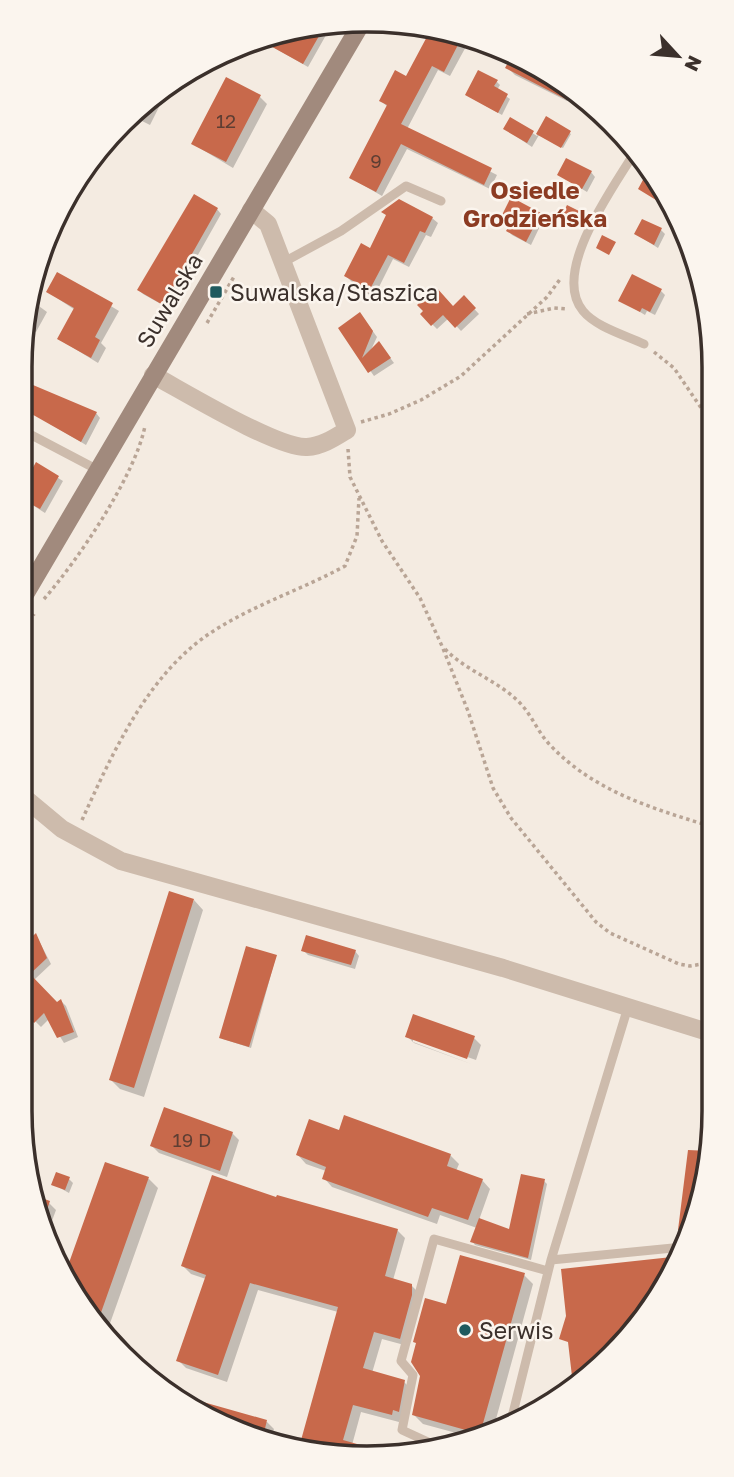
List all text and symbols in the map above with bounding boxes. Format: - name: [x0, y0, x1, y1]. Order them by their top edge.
- north arrow: [643, 21, 713, 91]
- text: N: [680, 52, 707, 75]
- house number: 12: [216, 109, 236, 132]
- house number: 9: [370, 149, 382, 172]
- district label: Osiedle Grodzieńska: [463, 175, 607, 232]
- street label: Suwalska: [130, 248, 208, 352]
- place label: Suwalska/Staszica: [230, 278, 438, 306]
- marker: Suwalska/Staszica: [208, 284, 224, 300]
- house number: 19 D: [173, 1128, 211, 1151]
- place label: Serwis: [479, 1316, 553, 1344]
- marker: Serwis: [457, 1322, 473, 1338]

